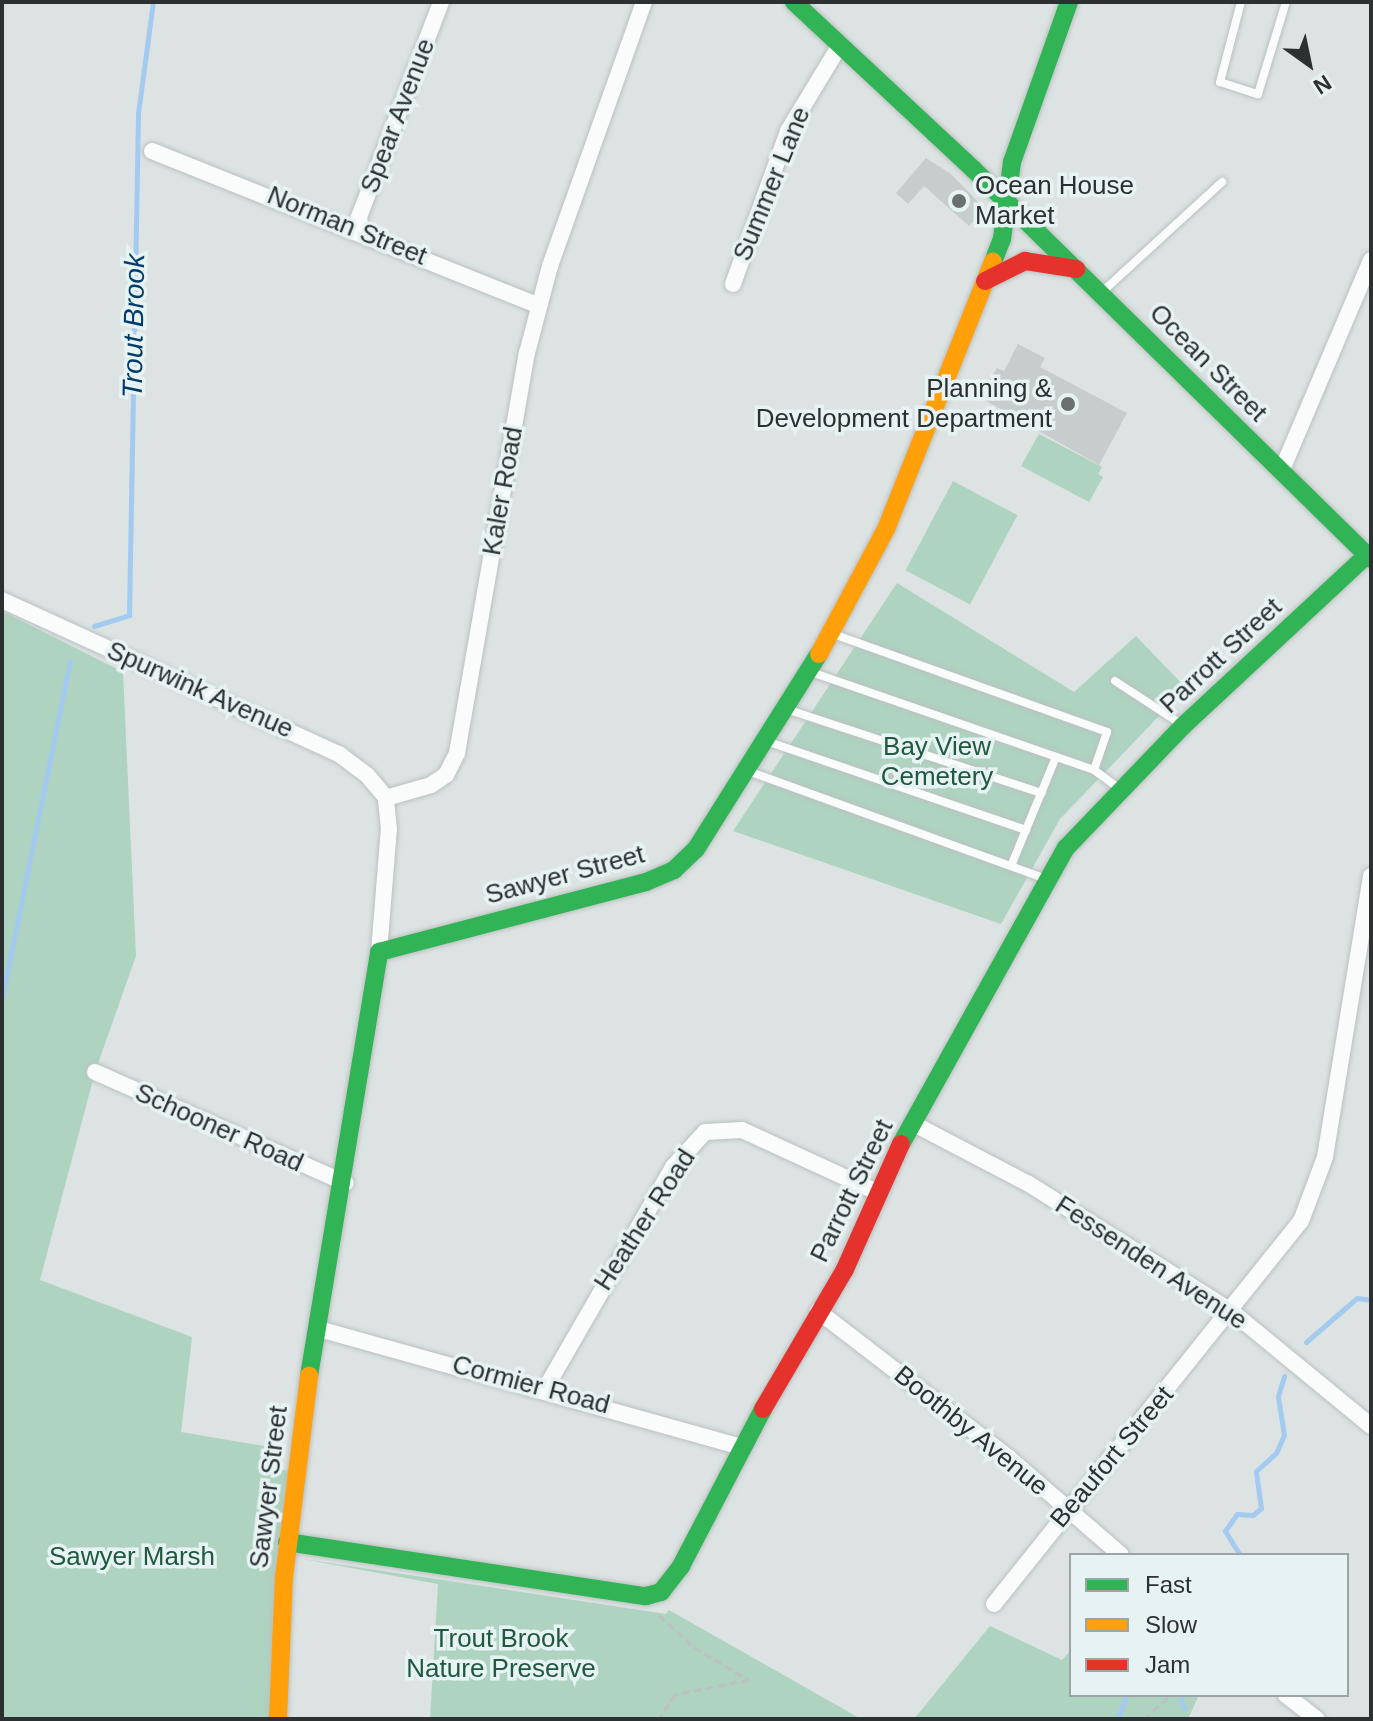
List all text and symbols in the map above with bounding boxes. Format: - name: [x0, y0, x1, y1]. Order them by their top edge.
- north arrow: [1269, 24, 1349, 104]
- street label: Spear Avenue: [354, 34, 442, 198]
- text: N: [1309, 70, 1336, 99]
- street label: Summer Lane: [727, 102, 817, 266]
- place label: Ocean House Market: [975, 170, 1134, 232]
- street label: Norman Street: [263, 180, 431, 272]
- marker: Ocean House Market: [950, 192, 968, 210]
- water label: Trout Brook: [116, 254, 152, 398]
- street label: Ocean Street: [1143, 298, 1273, 428]
- place label: Planning & Development Department: [756, 373, 1052, 434]
- marker: Planning & Development Department: [1059, 395, 1077, 413]
- street label: Kaler Road: [476, 424, 530, 558]
- street label: Parrott Street: [1154, 592, 1288, 720]
- street label: Spurwink Avenue: [101, 635, 299, 745]
- park label: Bay View Cemetery: [881, 731, 993, 792]
- street label: Sawyer Street: [482, 839, 648, 911]
- street label: Schooner Road: [130, 1077, 308, 1179]
- street label: Parrott Street: [804, 1115, 900, 1267]
- street label: Heather Road: [588, 1144, 702, 1296]
- street label: Fessenden Avenue: [1049, 1189, 1253, 1337]
- street label: Cormier Road: [449, 1349, 613, 1421]
- street label: Boothby Avenue: [887, 1359, 1055, 1503]
- street label: Beaufort Street: [1044, 1380, 1180, 1534]
- street label: Sawyer Street: [244, 1404, 294, 1570]
- park label: Sawyer Marsh: [49, 1541, 215, 1573]
- legend: [1069, 1553, 1349, 1697]
- text: Fast: [1145, 1571, 1192, 1598]
- text: Slow: [1145, 1611, 1197, 1638]
- park label: Trout Brook Nature Preserve: [406, 1623, 596, 1684]
- text: Jam: [1145, 1651, 1190, 1678]

